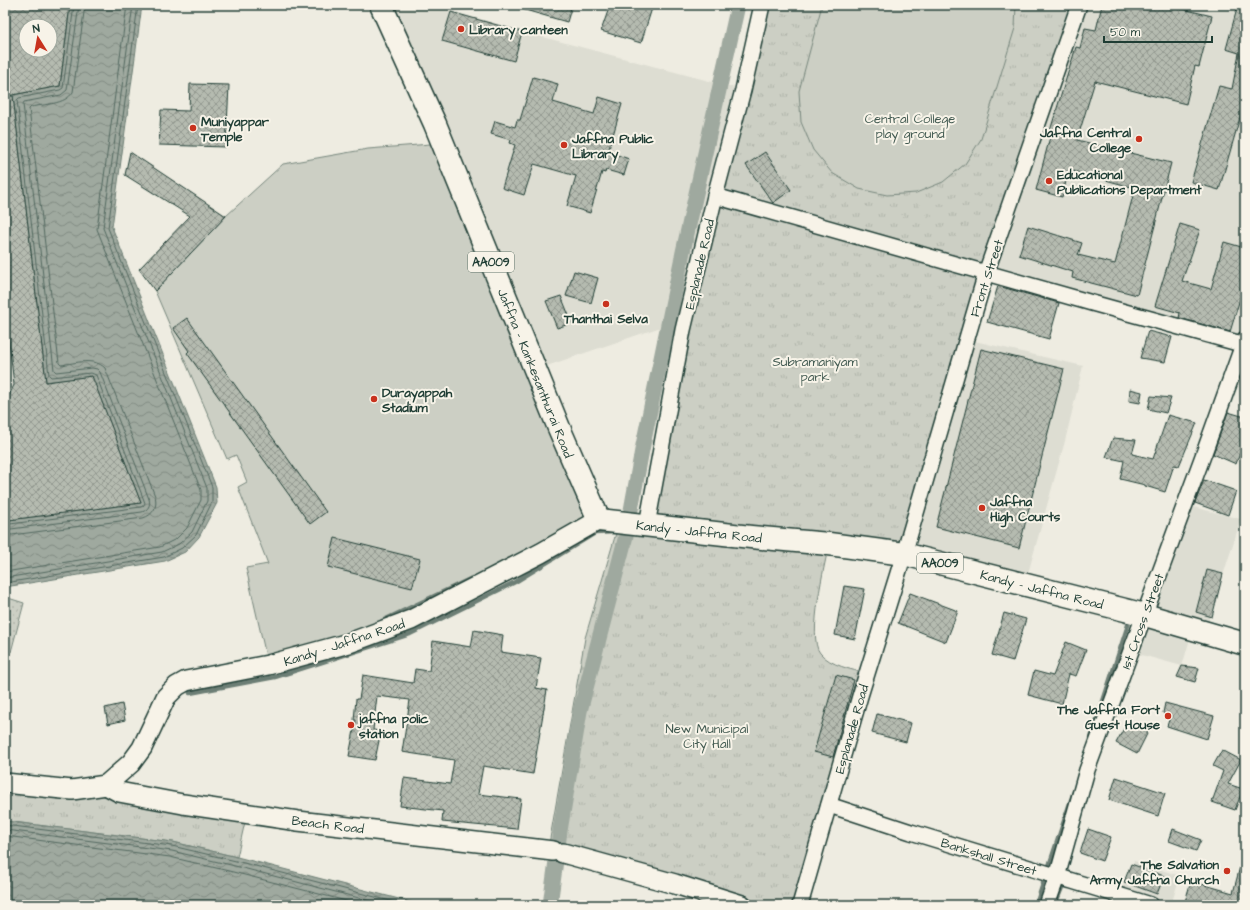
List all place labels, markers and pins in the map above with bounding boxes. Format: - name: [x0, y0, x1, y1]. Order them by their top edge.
- place label: Library canteen: [469, 21, 568, 40]
- marker: Library canteen: [456, 24, 466, 34]
- place label: Muniyappar Temple: [200, 113, 270, 147]
- marker: Muniyappar Temple: [188, 123, 198, 133]
- place label: Jaffna Central College: [1039, 124, 1131, 159]
- place label: Jaffna Public Library: [571, 130, 654, 164]
- marker: Jaffna Central College: [1134, 134, 1144, 144]
- marker: Jaffna Public Library: [559, 140, 569, 150]
- place label: Educational Publications Department: [1057, 166, 1202, 200]
- marker: Educational Publications Department: [1044, 176, 1054, 186]
- marker: Thanthai Selva: [601, 299, 611, 309]
- place label: Thanthai Selva: [563, 310, 648, 328]
- place label: Durayappah Stadium: [381, 384, 453, 417]
- marker: Durayappah Stadium: [369, 394, 379, 404]
- place label: Jaffna High Courts: [989, 493, 1061, 528]
- marker: Jaffna High Courts: [977, 503, 987, 513]
- place label: The Jaffna Fort Guest House: [1056, 701, 1161, 734]
- place label: jaffna polic station: [357, 710, 429, 743]
- marker: The Jaffna Fort Guest House: [1163, 711, 1173, 721]
- marker: jaffna polic station: [346, 720, 356, 730]
- place label: The Salvation Army Jaffna Church: [1090, 856, 1220, 890]
- marker: The Salvation Army Jaffna Church: [1222, 866, 1232, 876]

